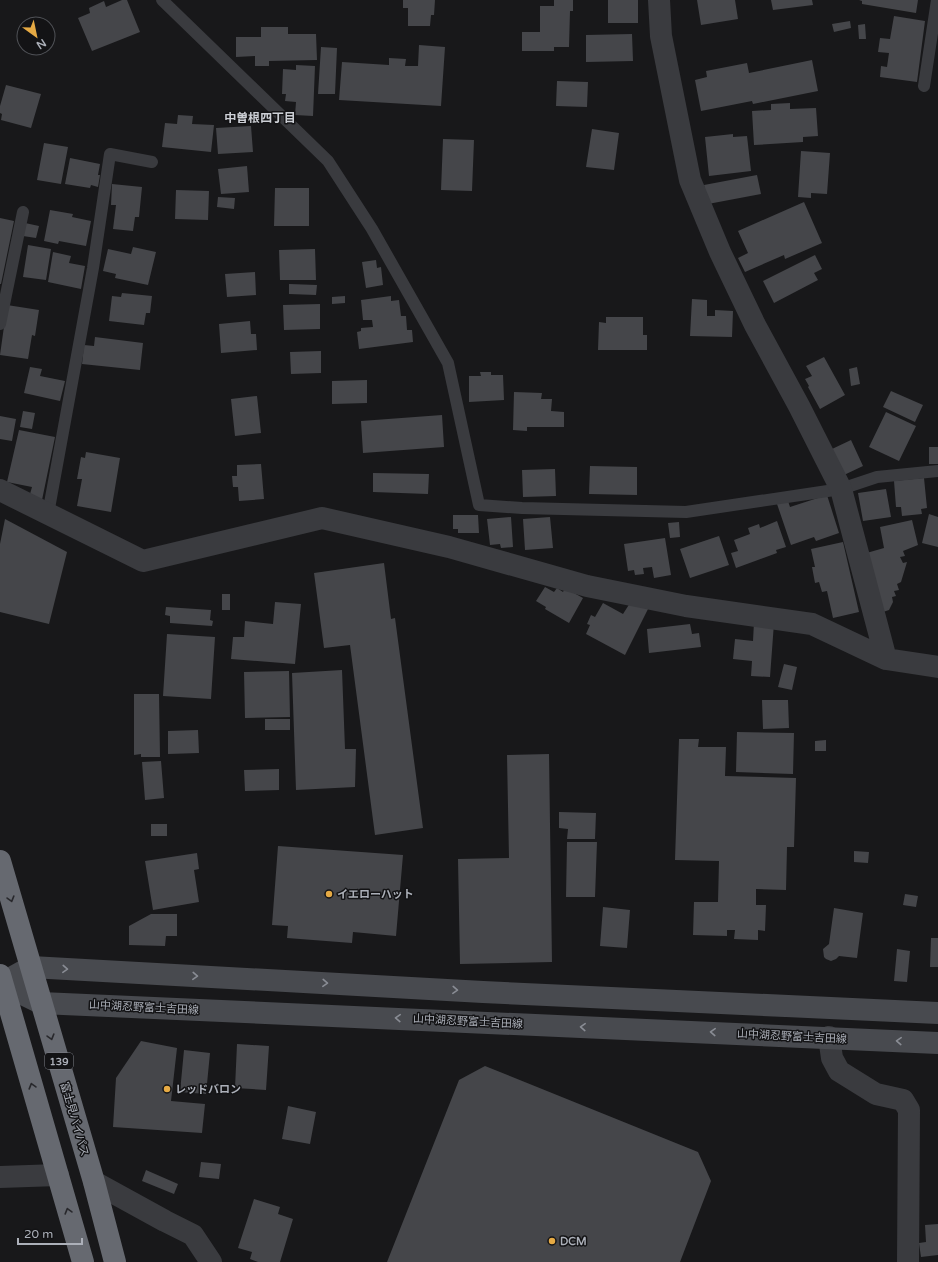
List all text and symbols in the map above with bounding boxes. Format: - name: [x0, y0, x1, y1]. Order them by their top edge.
- north arrow: [16, 16, 56, 56]
- text: N: [34, 36, 48, 52]
- district label: 中曽根四丁目: [224, 111, 296, 125]
- place label: イエローハット: [337, 888, 414, 901]
- marker: イエローハット: [324, 889, 334, 899]
- one-way arrow: [6, 895, 15, 902]
- one-way arrow: [62, 965, 68, 974]
- one-way arrow: [192, 972, 198, 981]
- one-way arrow: [322, 979, 328, 988]
- one-way arrow: [452, 986, 458, 995]
- street label: 山中湖忍野富士吉田線: [89, 998, 199, 1017]
- street label: 山中湖忍野富士吉田線: [413, 1012, 523, 1031]
- one-way arrow: [395, 1014, 401, 1023]
- one-way arrow: [580, 1022, 586, 1031]
- street label: 山中湖忍野富士吉田線: [737, 1027, 847, 1046]
- one-way arrow: [710, 1028, 716, 1037]
- one-way arrow: [46, 1033, 55, 1040]
- one-way arrow: [896, 1037, 902, 1046]
- road number: 139: [45, 1053, 73, 1069]
- street label: 富士見バイパス: [58, 1080, 91, 1158]
- one-way arrow: [28, 1083, 37, 1090]
- place label: レッドバロン: [175, 1083, 241, 1096]
- marker: レッドバロン: [162, 1084, 172, 1094]
- one-way arrow: [64, 1208, 73, 1215]
- scale bar: [18, 1220, 82, 1246]
- text: 20 m: [24, 1227, 53, 1241]
- place label: DCM: [560, 1235, 587, 1248]
- marker: DCM: [547, 1236, 557, 1246]

